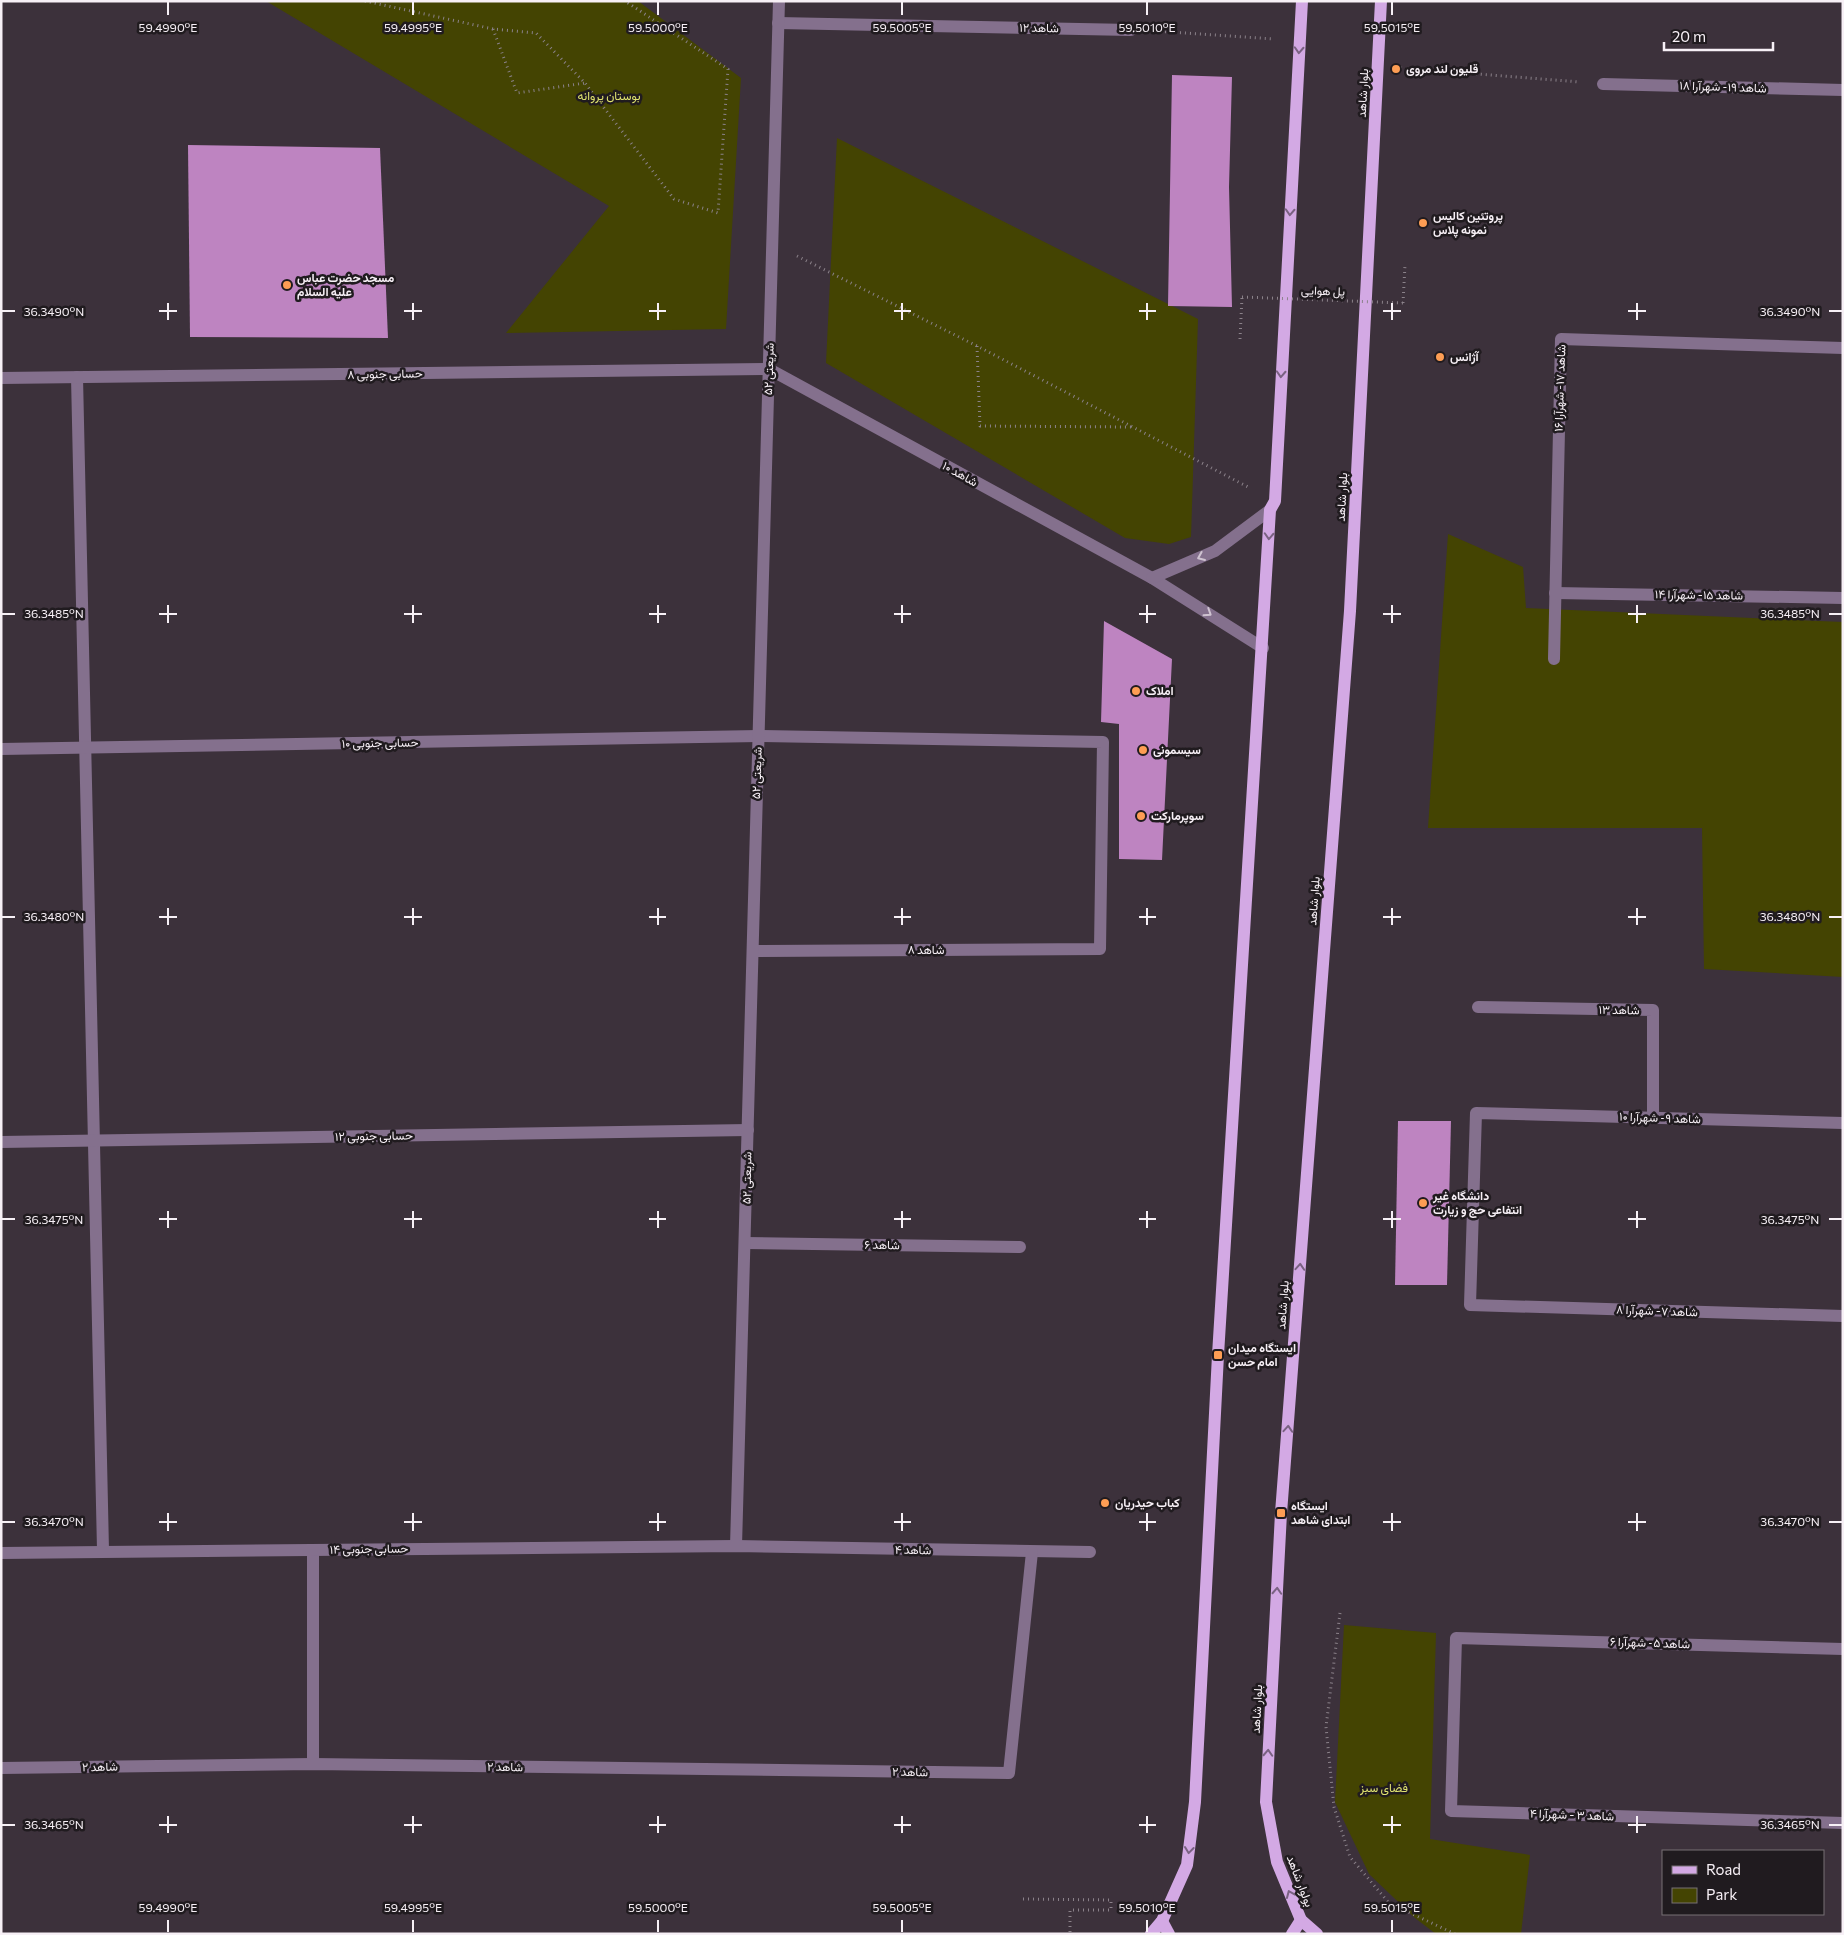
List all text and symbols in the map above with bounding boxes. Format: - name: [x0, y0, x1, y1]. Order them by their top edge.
- text: 59.4990°E: [139, 20, 197, 34]
- text: 59.4995°E: [384, 20, 442, 34]
- text: 59.5000°E: [628, 20, 688, 34]
- text: 59.5005°E: [872, 20, 932, 34]
- street label: شاهد ۱۲: [1019, 20, 1059, 34]
- text: 59.5010°E: [1118, 20, 1176, 34]
- text: 59.5015°E: [1364, 20, 1420, 34]
- scale bar: [1664, 20, 1773, 52]
- text: 20 m: [1672, 27, 1706, 45]
- one-way arrow: [1294, 46, 1305, 54]
- place label: قلیون لند مروی: [1406, 61, 1479, 77]
- marker: قلیون لند مروی: [1390, 63, 1402, 75]
- street label: بلوار شاهد: [1354, 68, 1372, 118]
- street label: شاهد ۱۹- شهرآرا ۱۸: [1679, 77, 1767, 97]
- park label: بوستان پروانه: [578, 88, 640, 104]
- one-way arrow: [1285, 208, 1296, 216]
- place label: پروتئین کالیس نمونه پلاس: [1433, 208, 1503, 238]
- marker: پروتئین کالیس نمونه پلاس: [1417, 217, 1429, 229]
- place label: مسجد حضرت عباس علیه السلام: [297, 270, 395, 300]
- marker: مسجد حضرت عباس علیه السلام: [281, 279, 293, 291]
- street label: پل هوایی: [1301, 282, 1345, 300]
- text: 36.3490°N: [24, 304, 84, 318]
- text: 36.3490°N: [1760, 304, 1820, 318]
- street label: شریعتی ۵۲: [760, 343, 778, 395]
- street label: شاهد ۱۷- شهرآرا ۱۶: [1550, 344, 1570, 432]
- place label: آژانس: [1450, 349, 1479, 365]
- marker: آژانس: [1434, 351, 1446, 363]
- street label: حسابی جنوبی ۸: [347, 365, 423, 383]
- one-way arrow: [1276, 371, 1287, 379]
- street label: شاهد ۱۰: [940, 458, 981, 488]
- street label: بلوار شاهد: [1333, 472, 1351, 522]
- one-way arrow: [1263, 532, 1274, 540]
- one-way arrow: [1197, 550, 1206, 561]
- street label: شاهد ۱۵- شهرآرا ۱۴: [1655, 586, 1743, 604]
- text: 36.3485°N: [24, 606, 84, 620]
- text: 36.3485°N: [1760, 606, 1820, 620]
- one-way arrow: [1202, 607, 1211, 617]
- place label: املاک: [1146, 683, 1174, 697]
- marker: املاک: [1130, 685, 1142, 697]
- street label: حسابی جنوبی ۱۰: [341, 734, 419, 752]
- place label: سیسمونی: [1153, 742, 1201, 758]
- marker: سیسمونی: [1137, 744, 1149, 756]
- street label: شریعتی ۵۲: [748, 747, 766, 799]
- place label: سوپرمارکت: [1151, 808, 1204, 824]
- marker: سوپرمارکت: [1135, 810, 1147, 822]
- street label: بلوار شاهد: [1304, 876, 1324, 926]
- text: 36.3480°N: [24, 909, 84, 923]
- text: 36.3480°N: [1760, 909, 1820, 923]
- street label: شاهد ۸: [908, 942, 944, 956]
- street label: شاهد ۱۳: [1598, 1002, 1640, 1016]
- street label: شاهد ۹- شهرآرا ۱۰: [1619, 1109, 1701, 1127]
- street label: حسابی جنوبی ۱۲: [335, 1127, 413, 1145]
- street label: شریعتی ۵۲: [739, 1152, 755, 1204]
- place label: دانشگاه غیر انتفاعی حج و زیارت: [1432, 1188, 1522, 1218]
- marker: دانشگاه غیر انتفاعی حج و زیارت: [1417, 1197, 1429, 1209]
- text: 36.3475°N: [25, 1212, 83, 1226]
- text: 36.3475°N: [1761, 1212, 1819, 1226]
- street label: شاهد ۶: [864, 1237, 900, 1251]
- one-way arrow: [1294, 1263, 1305, 1271]
- street label: بلوار شاهد: [1273, 1280, 1293, 1330]
- street label: شاهد ۷- شهرآرا ۸: [1616, 1302, 1698, 1320]
- place label: ایستگاه میدان امام حسن: [1228, 1340, 1296, 1370]
- marker: ایستگاه میدان امام حسن: [1212, 1349, 1224, 1361]
- one-way arrow: [1282, 1425, 1293, 1433]
- place label: کباب حیدریان: [1115, 1495, 1180, 1511]
- marker: کباب حیدریان: [1099, 1497, 1111, 1509]
- place label: ایستگاه ابتدای شاهد: [1291, 1498, 1350, 1527]
- marker: ایستگاه ابتدای شاهد: [1275, 1507, 1287, 1519]
- text: 36.3470°N: [24, 1514, 84, 1528]
- text: 36.3470°N: [1760, 1514, 1820, 1528]
- street label: حسابی جنوبی ۱۴: [330, 1540, 408, 1558]
- street label: شاهد ۴: [895, 1542, 931, 1556]
- one-way arrow: [1272, 1587, 1283, 1595]
- street label: شاهد ۵- شهرآرا ۶: [1610, 1634, 1690, 1652]
- street label: بلوار شاهد: [1248, 1684, 1266, 1734]
- one-way arrow: [1263, 1749, 1274, 1757]
- street label: شاهد ۲: [82, 1759, 118, 1773]
- street label: شاهد ۲: [487, 1759, 523, 1773]
- street label: شاهد ۲: [892, 1764, 928, 1778]
- park label: فضای سبز: [1359, 1780, 1408, 1796]
- street label: شاهد ۳ - شهرآرا ۴: [1530, 1806, 1614, 1824]
- text: 36.3465°N: [24, 1817, 84, 1831]
- text: 36.3465°N: [1760, 1817, 1820, 1831]
- one-way arrow: [1184, 1846, 1195, 1854]
- legend: [1662, 1850, 1824, 1915]
- street label: بولوار شاهد: [1283, 1853, 1317, 1909]
- text: Road: [1706, 1860, 1741, 1878]
- text: Park: [1706, 1885, 1737, 1903]
- one-way arrow: [1286, 1890, 1296, 1899]
- text: 59.4990°E: [139, 1900, 197, 1914]
- text: 59.4995°E: [384, 1900, 442, 1914]
- text: 59.5000°E: [628, 1900, 688, 1914]
- text: 59.5005°E: [872, 1900, 932, 1914]
- text: 59.5010°E: [1118, 1900, 1176, 1914]
- text: 59.5015°E: [1364, 1900, 1420, 1914]

